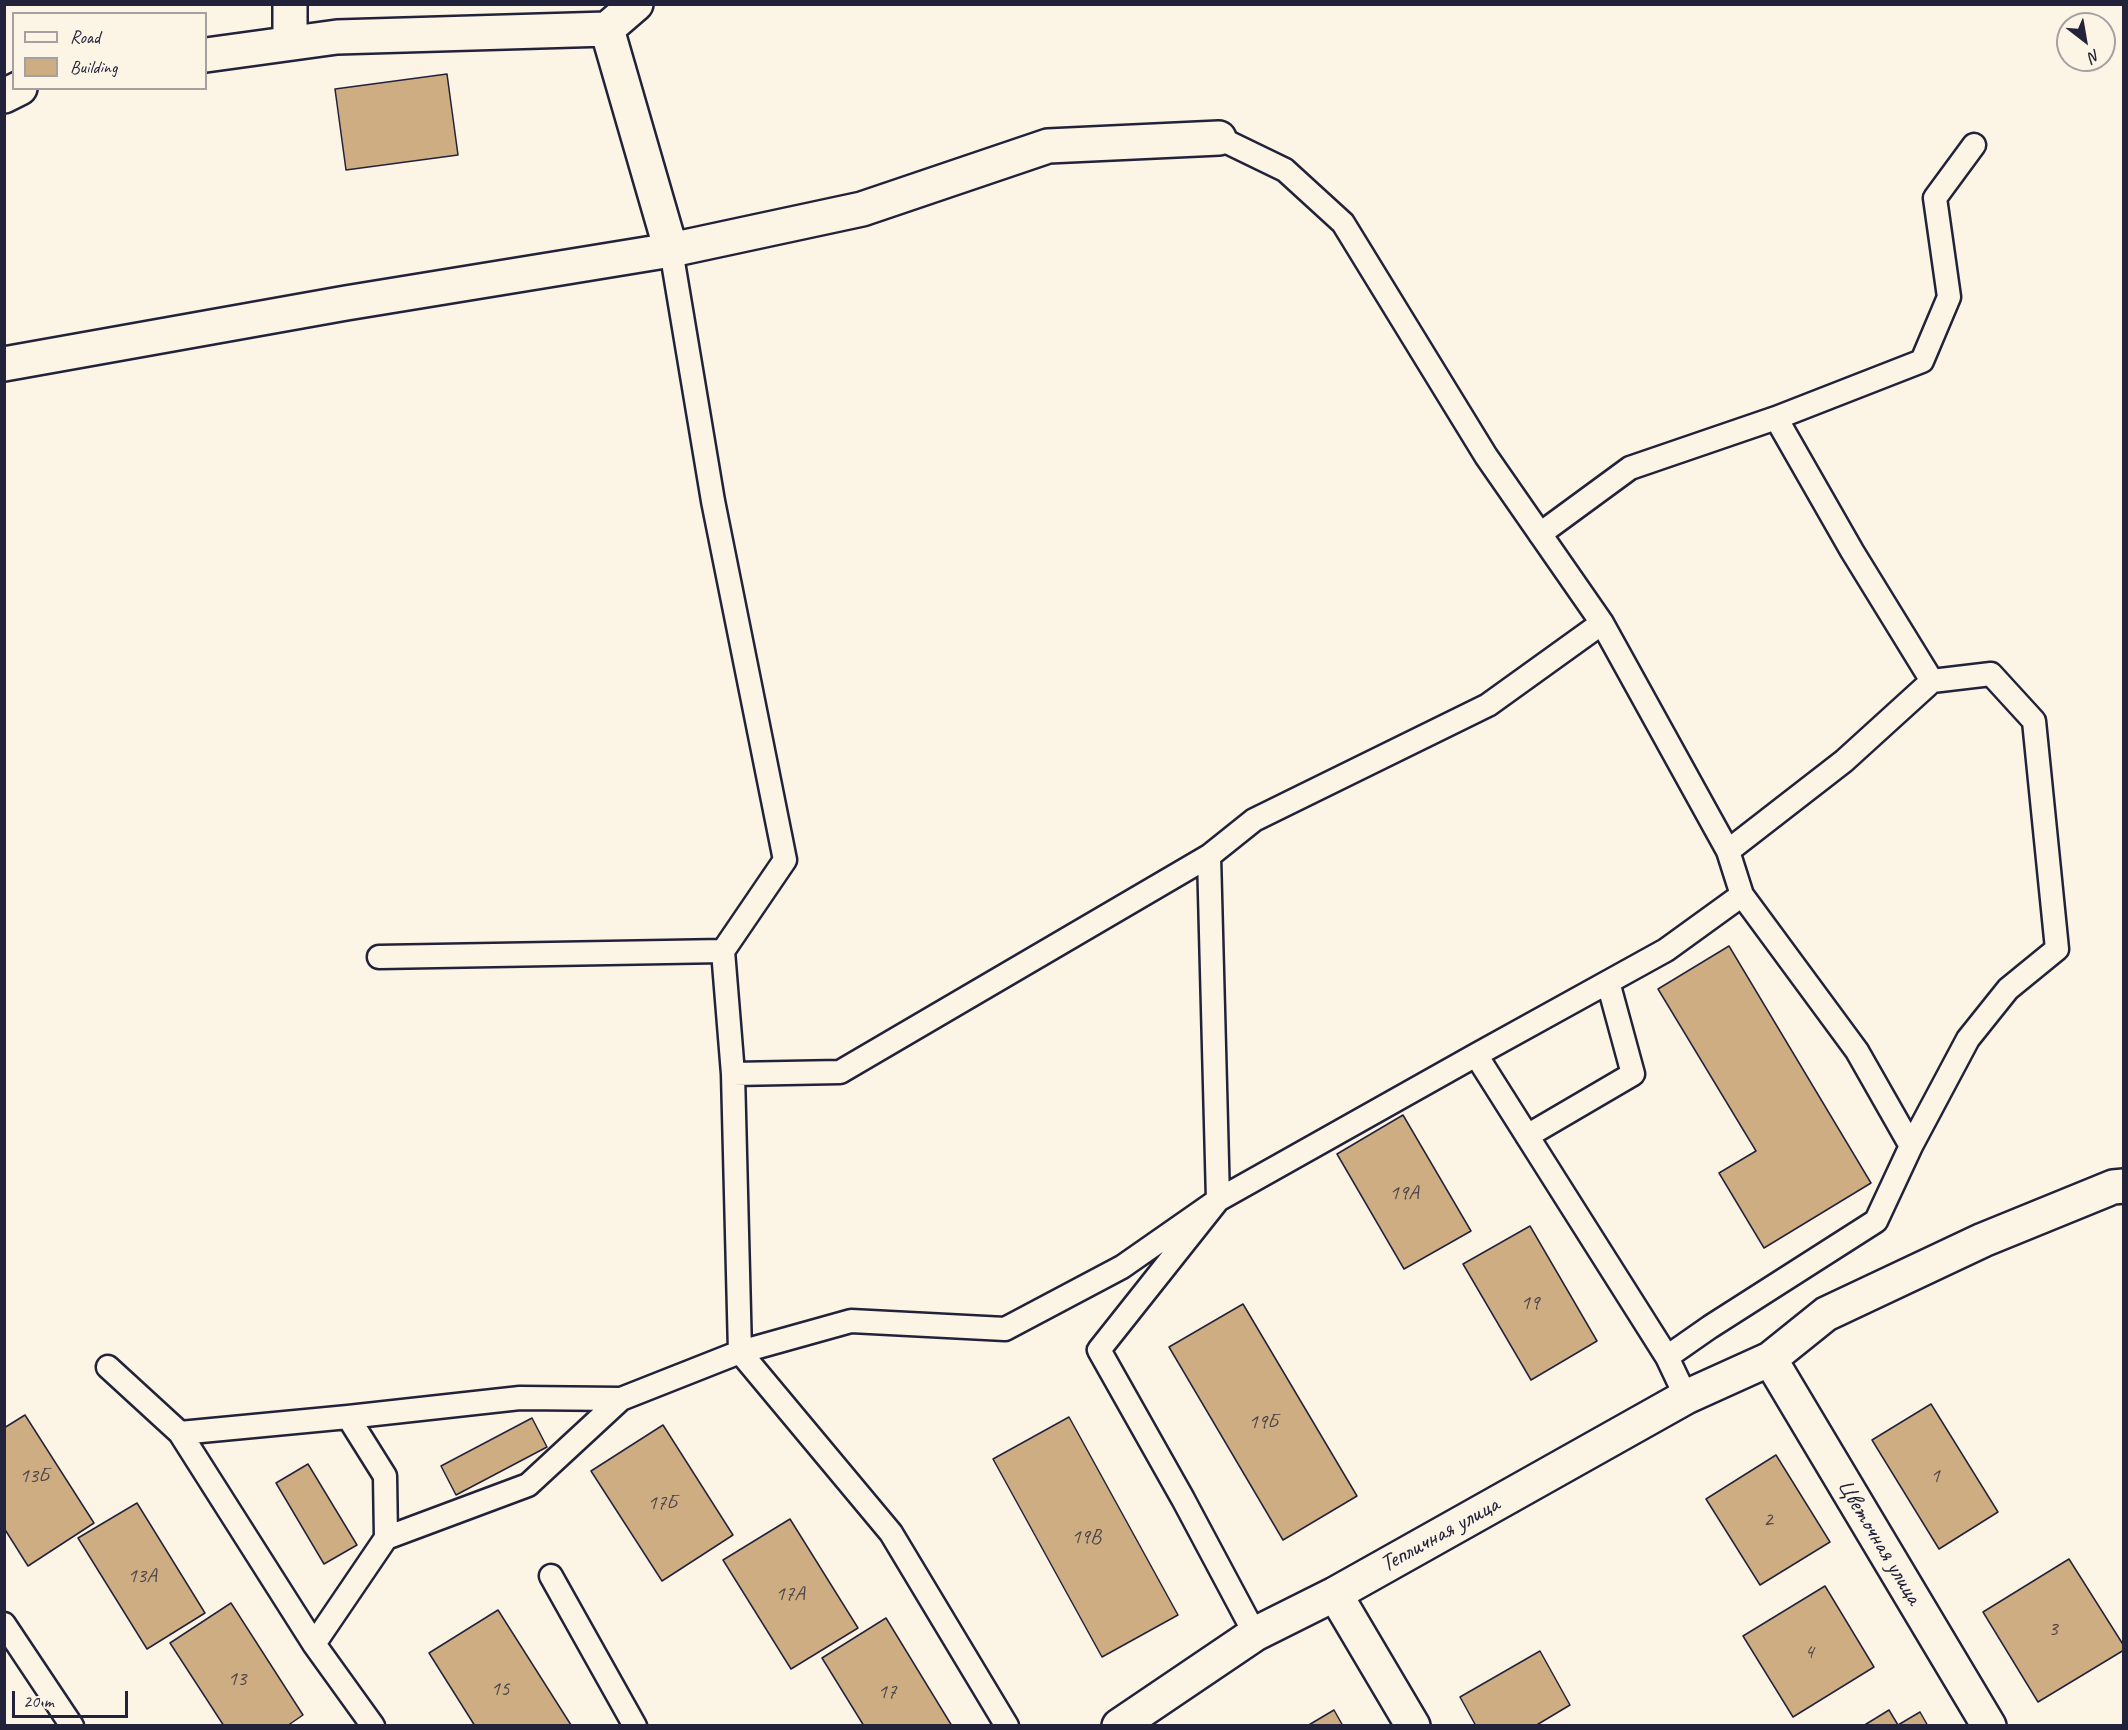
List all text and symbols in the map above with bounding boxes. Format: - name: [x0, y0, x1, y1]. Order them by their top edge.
- legend: [12, 12, 207, 90]
- north arrow: [2056, 12, 2116, 72]
- text: Road: [70, 26, 100, 48]
- text: N: [2085, 45, 2104, 67]
- text: Building: [70, 56, 117, 78]
- house number: 19А: [1389, 1180, 1419, 1206]
- house number: 19: [1521, 1290, 1539, 1316]
- house number: 19Б: [1248, 1409, 1278, 1435]
- house number: 13Б: [19, 1463, 49, 1489]
- house number: 1: [1930, 1463, 1940, 1489]
- street label: Цветочная улица: [1830, 1474, 1928, 1610]
- house number: 17Б: [647, 1490, 677, 1516]
- street label: Тепличная улица: [1376, 1491, 1504, 1579]
- house number: 2: [1763, 1507, 1773, 1533]
- house number: 19В: [1071, 1524, 1101, 1550]
- house number: 13А: [127, 1563, 157, 1589]
- house number: 17А: [775, 1581, 805, 1607]
- house number: 3: [2048, 1616, 2058, 1642]
- house number: 4: [1804, 1639, 1814, 1665]
- house number: 13: [228, 1666, 246, 1692]
- house number: 15: [491, 1676, 509, 1702]
- scale bar: [15, 1679, 130, 1717]
- house number: 17: [878, 1679, 896, 1705]
- text: 20 m: [23, 1690, 54, 1712]

